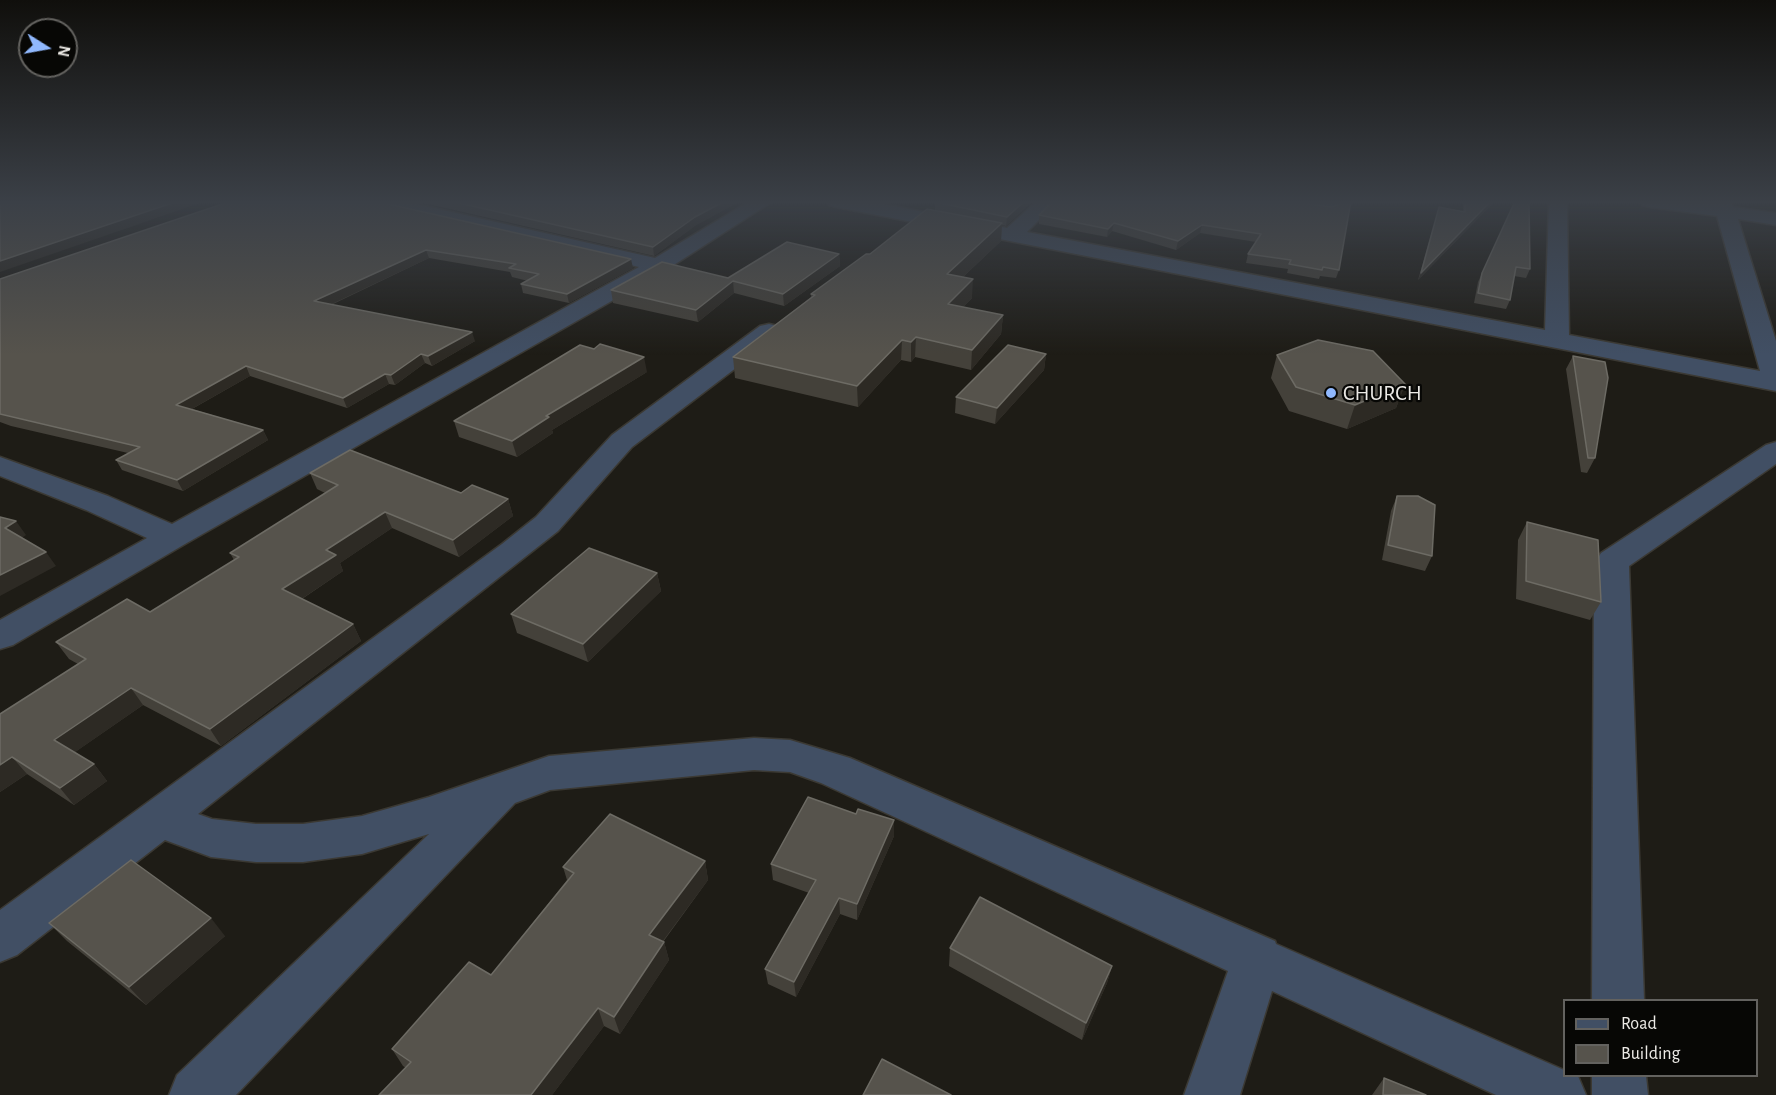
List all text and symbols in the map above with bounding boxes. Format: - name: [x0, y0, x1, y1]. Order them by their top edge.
- north arrow: [18, 18, 78, 78]
- text: N: [55, 44, 73, 58]
- place label: CHURCH: [1343, 380, 1422, 406]
- marker: CHURCH: [1324, 386, 1338, 400]
- legend: [1563, 999, 1758, 1077]
- text: Road: [1621, 1015, 1657, 1033]
- text: Building: [1621, 1045, 1680, 1063]

